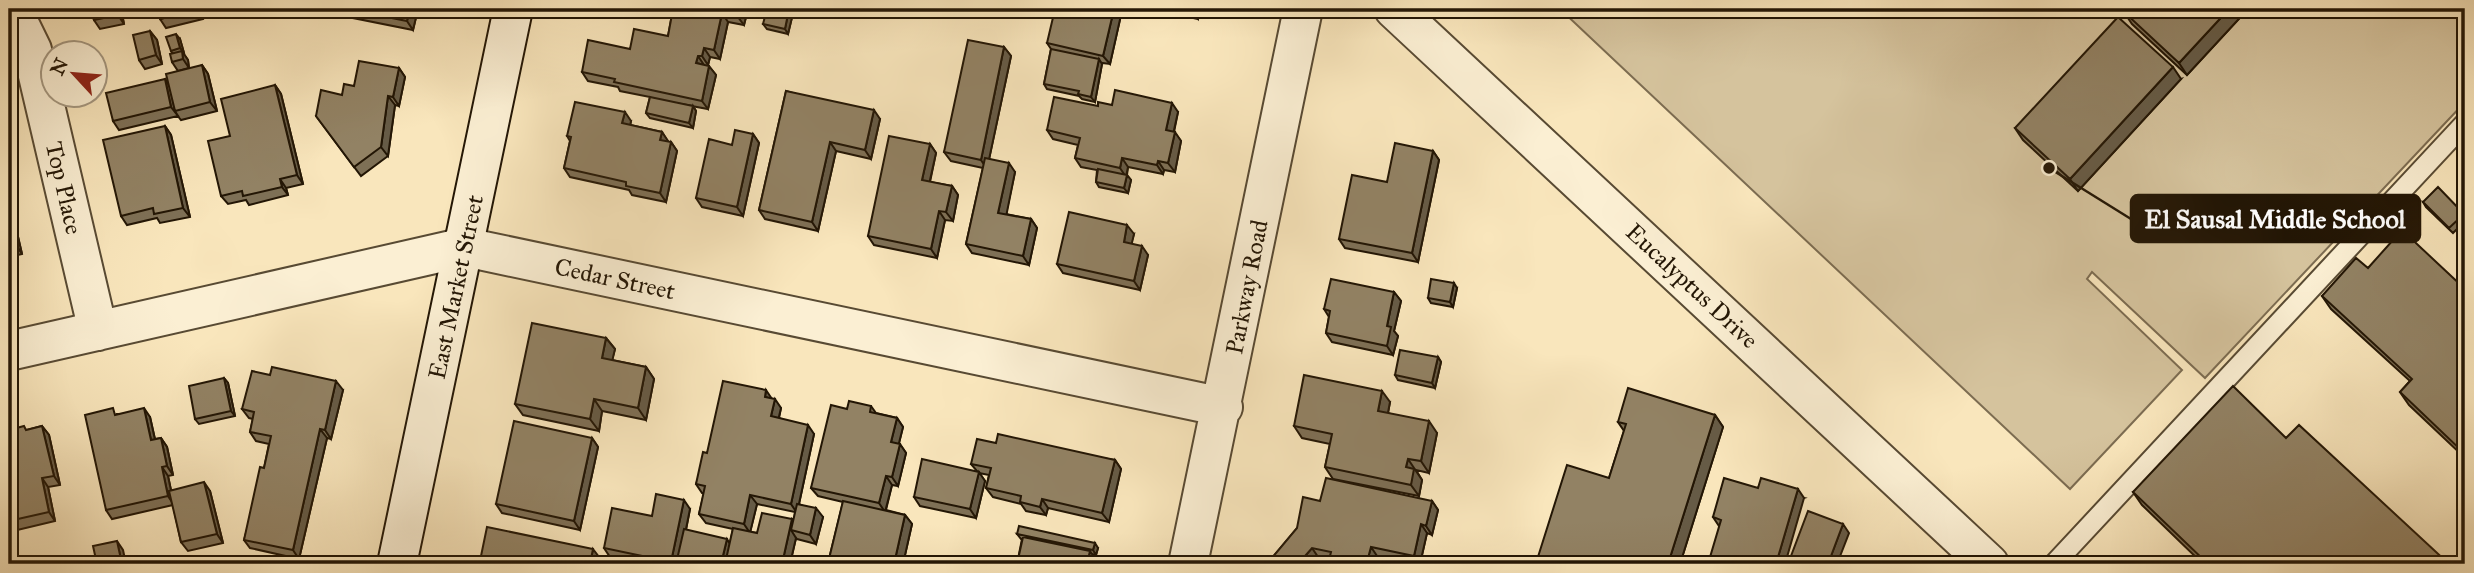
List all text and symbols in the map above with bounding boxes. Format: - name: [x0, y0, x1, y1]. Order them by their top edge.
- north arrow: [38, 38, 108, 108]
- text: N: [45, 54, 73, 79]
- street label: Top Place: [39, 139, 89, 237]
- street label: East Market Street: [422, 192, 490, 382]
- callout: El Sausal Middle School: [2131, 195, 2420, 242]
- text: El Sausal Middle School: [2144, 203, 2407, 235]
- street label: Parkway Road: [1219, 217, 1275, 357]
- street label: Eucalyptus Drive: [1619, 217, 1765, 355]
- street label: Cedar Street: [552, 252, 678, 306]

